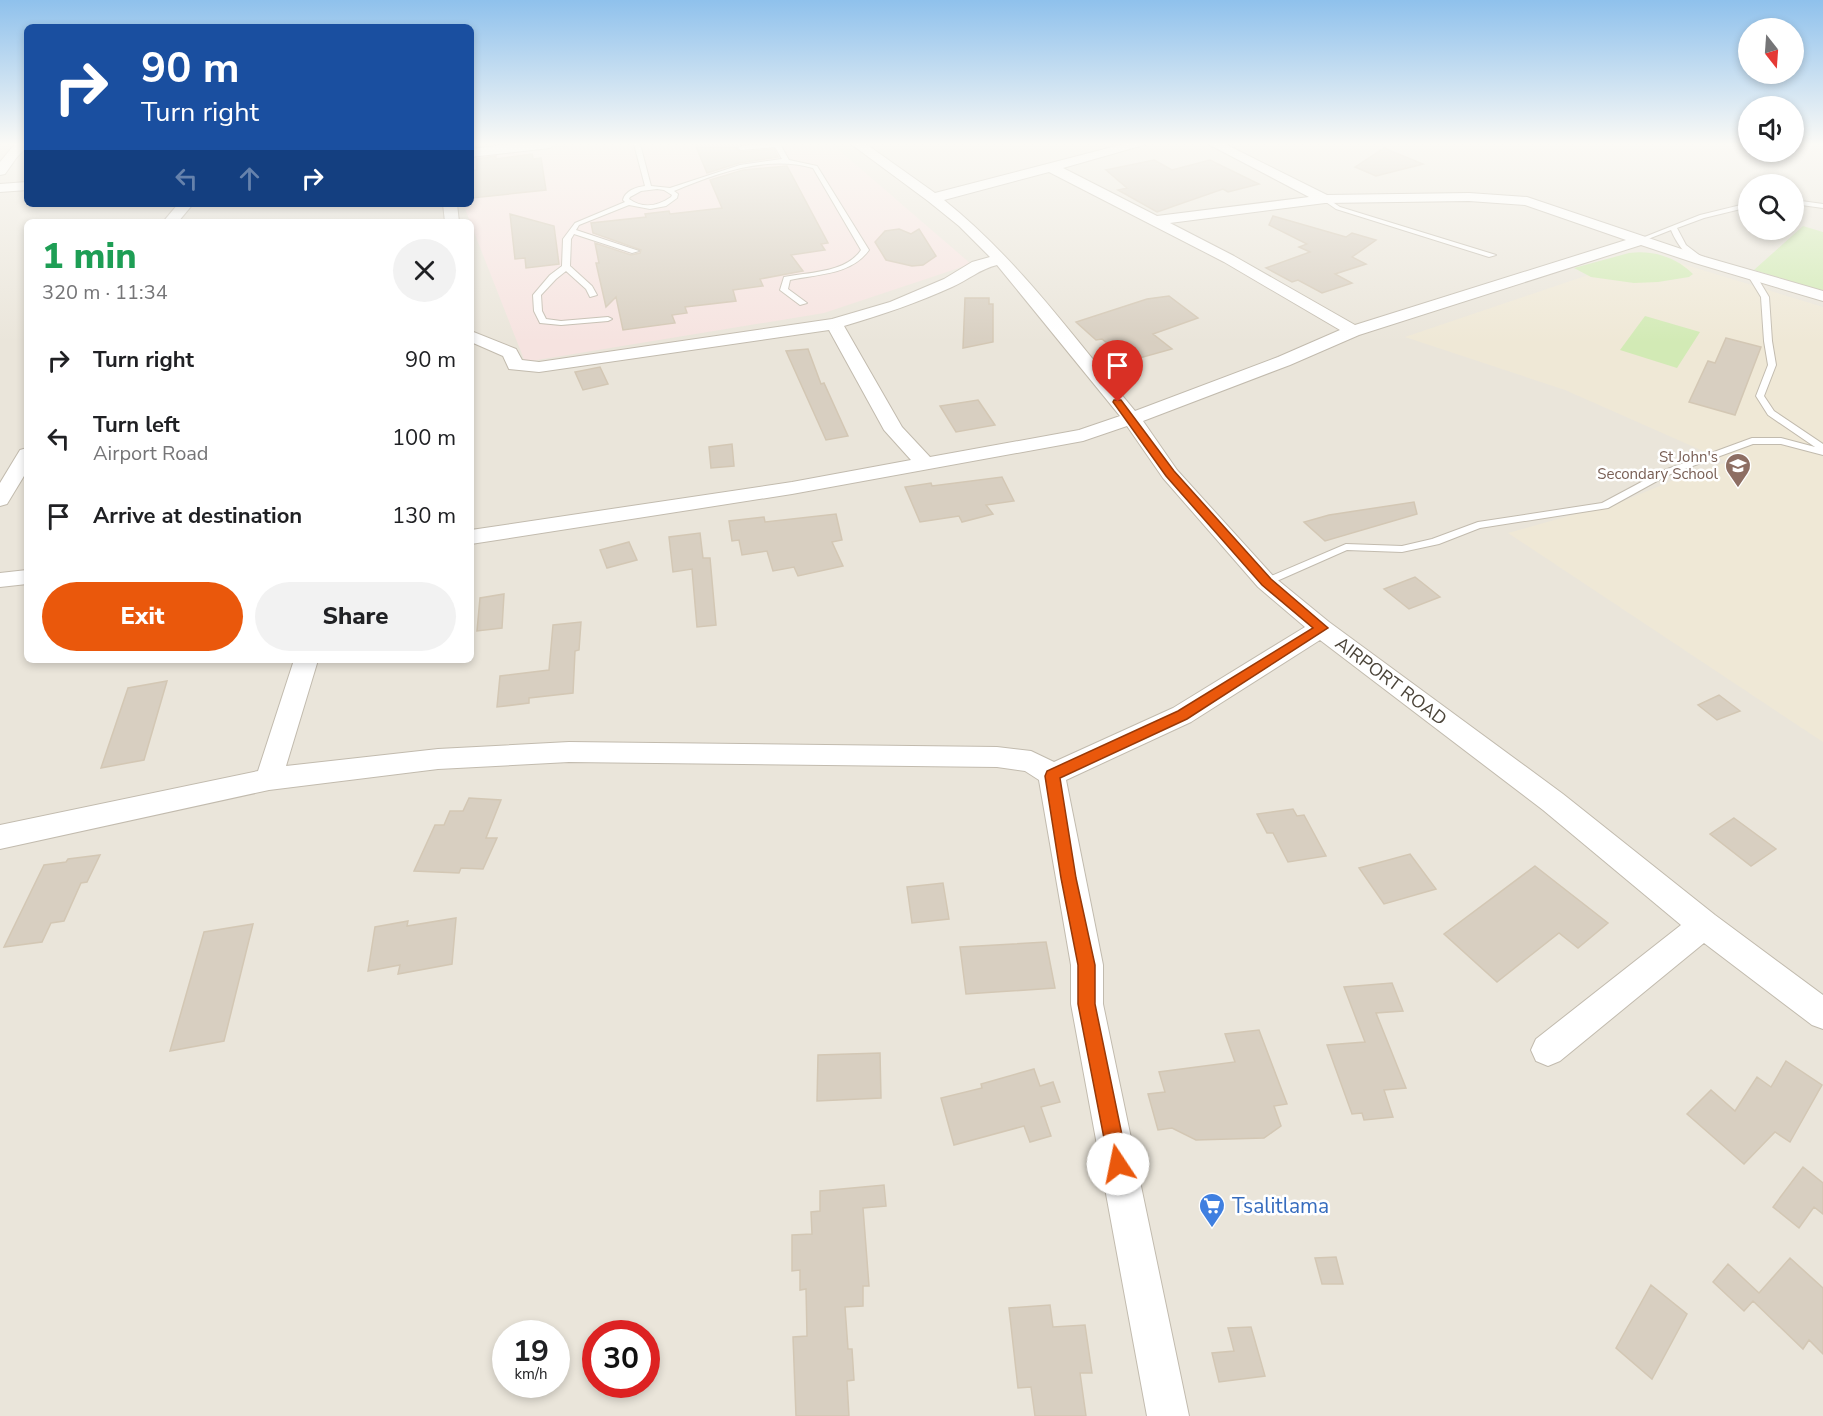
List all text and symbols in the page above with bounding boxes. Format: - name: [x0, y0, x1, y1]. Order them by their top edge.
- north arrow: [1738, 18, 1804, 84]
- map controls: [1738, 18, 1804, 240]
- text: 90 m: [141, 40, 240, 97]
- icon: right: [42, 48, 120, 126]
- text: Turn right: [141, 94, 259, 131]
- button: sound: [1738, 96, 1804, 162]
- icon: left: [170, 162, 203, 195]
- icon: ahead: [233, 162, 266, 195]
- icon: right: [296, 162, 329, 195]
- button: search: [1738, 174, 1804, 240]
- text: 1 min: [42, 232, 137, 281]
- button: close: [393, 239, 456, 302]
- text: 320 m · 11:34: [42, 279, 168, 306]
- pin: [1092, 340, 1143, 402]
- icon: right: [42, 344, 75, 377]
- text: Turn right: [93, 345, 194, 375]
- text: 90 m: [405, 345, 456, 375]
- icon: arrive: [1101, 349, 1134, 382]
- text: Turn left: [93, 410, 180, 440]
- icon: left: [42, 422, 75, 455]
- text: 100 m: [392, 423, 456, 453]
- text: Airport Road: [93, 440, 209, 467]
- place label: St John's Secondary School: [1597, 447, 1719, 484]
- school or university icon: St John's Secondary School: [1723, 451, 1753, 489]
- icon: arrive: [42, 500, 75, 533]
- text: Arrive at destination: [93, 501, 302, 531]
- text: 130 m: [392, 501, 456, 531]
- button: Exit: [42, 582, 243, 651]
- button: Share: [255, 582, 456, 651]
- street label: AIRPORT ROAD: [1330, 631, 1452, 731]
- position arrow: [1086, 1132, 1150, 1196]
- supermarket icon: Tsalitlama: [1197, 1191, 1227, 1229]
- place label: Tsalitlama: [1232, 1192, 1329, 1220]
- speed limit sign: 30: [582, 1320, 660, 1398]
- text: 19: [513, 1331, 549, 1372]
- text: km/h: [514, 1364, 548, 1384]

